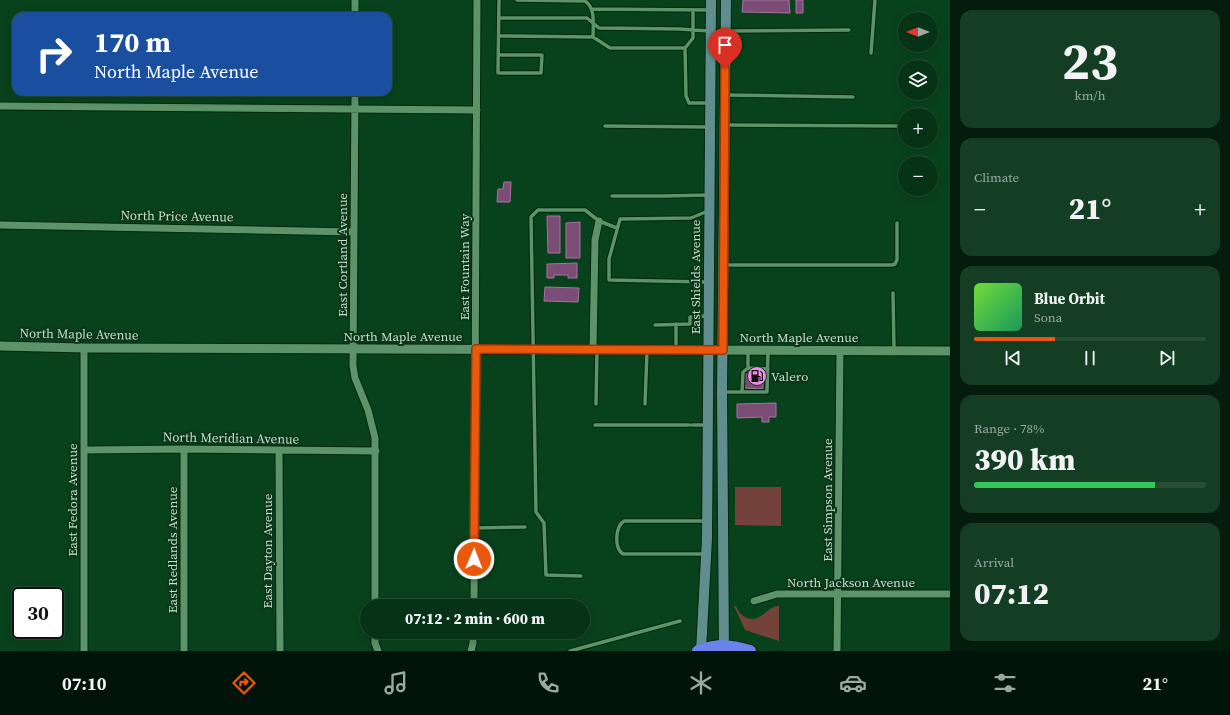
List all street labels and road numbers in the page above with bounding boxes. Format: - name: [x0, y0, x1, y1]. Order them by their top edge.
- street label: East Cortland Avenue: [334, 193, 351, 317]
- street label: North Price Avenue: [120, 207, 234, 225]
- street label: East Fountain Way: [456, 213, 473, 320]
- street label: East Shields Avenue: [687, 219, 704, 334]
- street label: North Maple Avenue: [19, 324, 139, 344]
- street label: North Maple Avenue: [344, 328, 463, 345]
- street label: North Maple Avenue: [740, 329, 859, 346]
- street label: North Meridian Avenue: [163, 428, 300, 448]
- street label: East Simpson Avenue: [819, 438, 836, 562]
- street label: East Fedora Avenue: [64, 443, 81, 557]
- street label: East Redlands Avenue: [164, 486, 181, 613]
- street label: East Dayton Avenue: [259, 493, 276, 608]
- street label: North Jackson Avenue: [787, 574, 915, 591]

